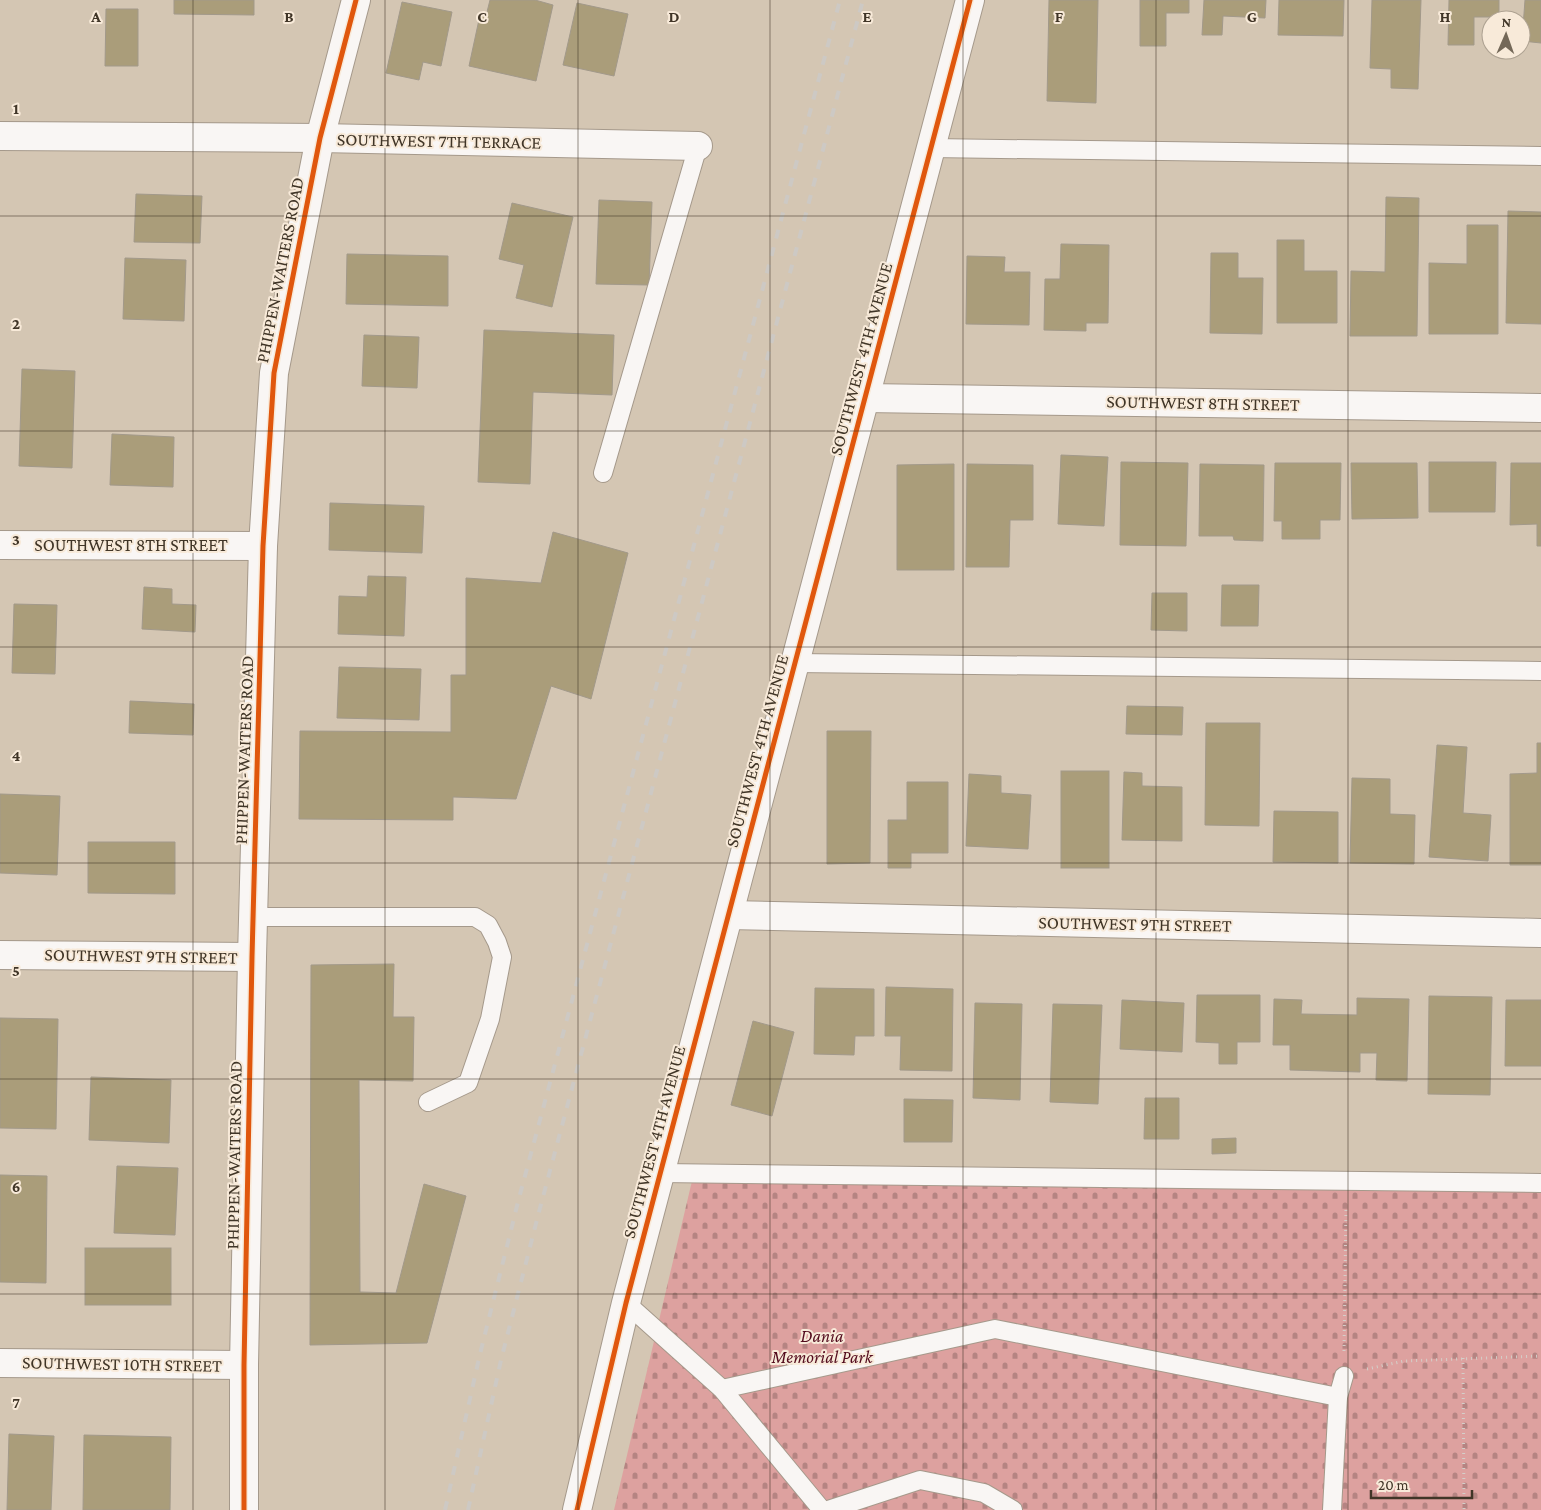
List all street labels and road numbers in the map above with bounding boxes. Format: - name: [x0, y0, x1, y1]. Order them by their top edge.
- street label: SOUTHWEST 7TH TERRACE: [337, 129, 542, 153]
- street label: PHIPPEN-WAITERS ROAD: [252, 175, 308, 365]
- street label: SOUTHWEST 4TH AVENUE: [826, 260, 896, 458]
- street label: SOUTHWEST 8TH STREET: [1106, 391, 1300, 415]
- street label: SOUTHWEST 8TH STREET: [34, 535, 228, 555]
- street label: SOUTHWEST 4TH AVENUE: [722, 652, 792, 850]
- street label: PHIPPEN-WAITERS ROAD: [231, 655, 257, 845]
- street label: SOUTHWEST 9TH STREET: [1038, 912, 1232, 936]
- street label: SOUTHWEST 9TH STREET: [44, 944, 238, 968]
- street label: SOUTHWEST 4TH AVENUE: [619, 1043, 689, 1241]
- street label: PHIPPEN-WAITERS ROAD: [222, 1060, 246, 1250]
- street label: SOUTHWEST 10TH STREET: [22, 1352, 222, 1376]

